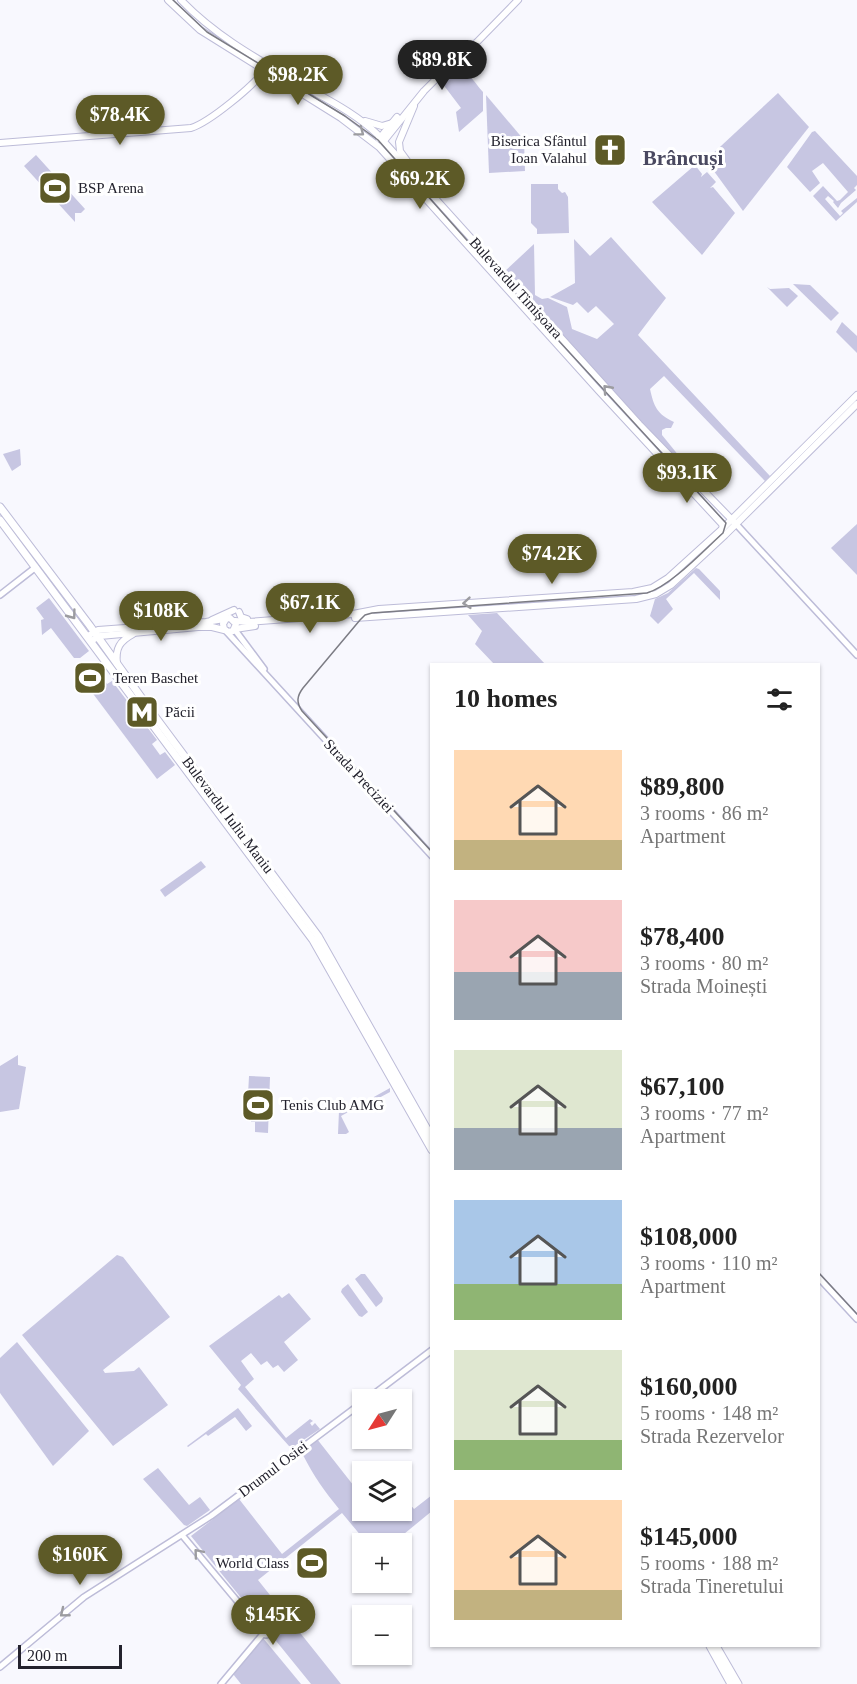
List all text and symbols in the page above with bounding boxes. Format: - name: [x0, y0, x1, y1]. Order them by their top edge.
- pin: $89.8K: [393, 40, 491, 91]
- text: $89.8K: [412, 48, 472, 70]
- pin: $98.2K: [249, 55, 347, 106]
- text: $98.2K: [268, 63, 328, 85]
- pin: $78.4K: [71, 95, 169, 146]
- text: $78.4K: [90, 103, 150, 125]
- one-way arrow: [354, 124, 365, 135]
- church icon: Biserica Sfântul Ioan Valahul: [592, 132, 628, 168]
- place label: Biserica Sfântul Ioan Valahul: [491, 133, 587, 166]
- district label: Brâncuși: [643, 146, 723, 171]
- pin: $69.2K: [371, 159, 469, 210]
- text: $69.2K: [390, 167, 450, 189]
- sports icon: BSP Arena: [37, 170, 73, 206]
- place label: BSP Arena: [78, 180, 144, 196]
- street label: Bulevardul Timișoara: [466, 234, 566, 343]
- one-way arrow: [603, 385, 614, 395]
- pin: $93.1K: [638, 453, 736, 504]
- text: $93.1K: [657, 461, 717, 483]
- pin: $74.2K: [503, 534, 601, 585]
- text: $74.2K: [522, 542, 582, 564]
- pin: $67.1K: [261, 583, 359, 634]
- pin: $108K: [119, 591, 203, 642]
- text: $67.1K: [280, 591, 340, 613]
- one-way arrow: [462, 596, 471, 609]
- text: $108K: [133, 599, 189, 621]
- one-way arrow: [64, 608, 75, 619]
- sports icon: Teren Baschet: [72, 660, 108, 696]
- place label: Teren Baschet: [113, 670, 199, 686]
- icon: filters: [763, 683, 796, 716]
- text: 10 homes: [454, 684, 557, 713]
- metro station icon: Păcii: [124, 694, 160, 730]
- place label: Păcii: [165, 704, 195, 720]
- street label: Strada Preciziei: [321, 736, 397, 816]
- street label: Bulevardul Iuliu Maniu: [179, 754, 277, 877]
- text: $89,800: [640, 772, 725, 801]
- icon: home: [502, 774, 574, 846]
- text: 3 rooms · 86 m²: [640, 802, 768, 824]
- text: Apartment: [640, 825, 726, 847]
- text: $78,400: [640, 922, 725, 951]
- icon: home: [502, 924, 574, 996]
- text: 3 rooms · 80 m²: [640, 952, 768, 974]
- text: Strada Moinești: [640, 975, 767, 997]
- text: $67,100: [640, 1072, 725, 1101]
- icon: home: [502, 1074, 574, 1146]
- sports icon: Tenis Club AMG: [240, 1087, 276, 1123]
- place label: Tenis Club AMG: [281, 1097, 384, 1113]
- text: 3 rooms · 77 m²: [640, 1102, 768, 1124]
- text: Apartment: [640, 1125, 726, 1147]
- text: $108,000: [640, 1222, 738, 1251]
- icon: home: [502, 1224, 574, 1296]
- text: 3 rooms · 110 m²: [640, 1252, 777, 1274]
- text: Apartment: [640, 1275, 726, 1297]
- text: $160,000: [640, 1372, 738, 1401]
- icon: home: [502, 1374, 574, 1446]
- north arrow: [352, 1389, 412, 1449]
- map controls: [352, 1389, 412, 1665]
- text: 5 rooms · 148 m²: [640, 1402, 778, 1424]
- text: Strada Rezervelor: [640, 1425, 784, 1447]
- street label: Drumul Osiei: [235, 1438, 311, 1500]
- button: layers: [352, 1461, 412, 1521]
- text: $145,000: [640, 1522, 738, 1551]
- icon: home: [502, 1524, 574, 1596]
- button: +: [352, 1533, 412, 1593]
- pin: $160K: [38, 1535, 122, 1586]
- text: $160K: [52, 1543, 108, 1565]
- sports icon: World Class: [294, 1545, 330, 1581]
- one-way arrow: [194, 1549, 205, 1560]
- text: 5 rooms · 188 m²: [640, 1552, 778, 1574]
- place label: World Class: [216, 1555, 289, 1571]
- text: Strada Tineretului: [640, 1575, 784, 1597]
- pin: $145K: [231, 1595, 315, 1646]
- text: $145K: [245, 1603, 301, 1625]
- button: −: [352, 1605, 412, 1665]
- one-way arrow: [60, 1606, 71, 1617]
- scale bar: [18, 1642, 122, 1670]
- text: 200 m: [27, 1647, 67, 1664]

